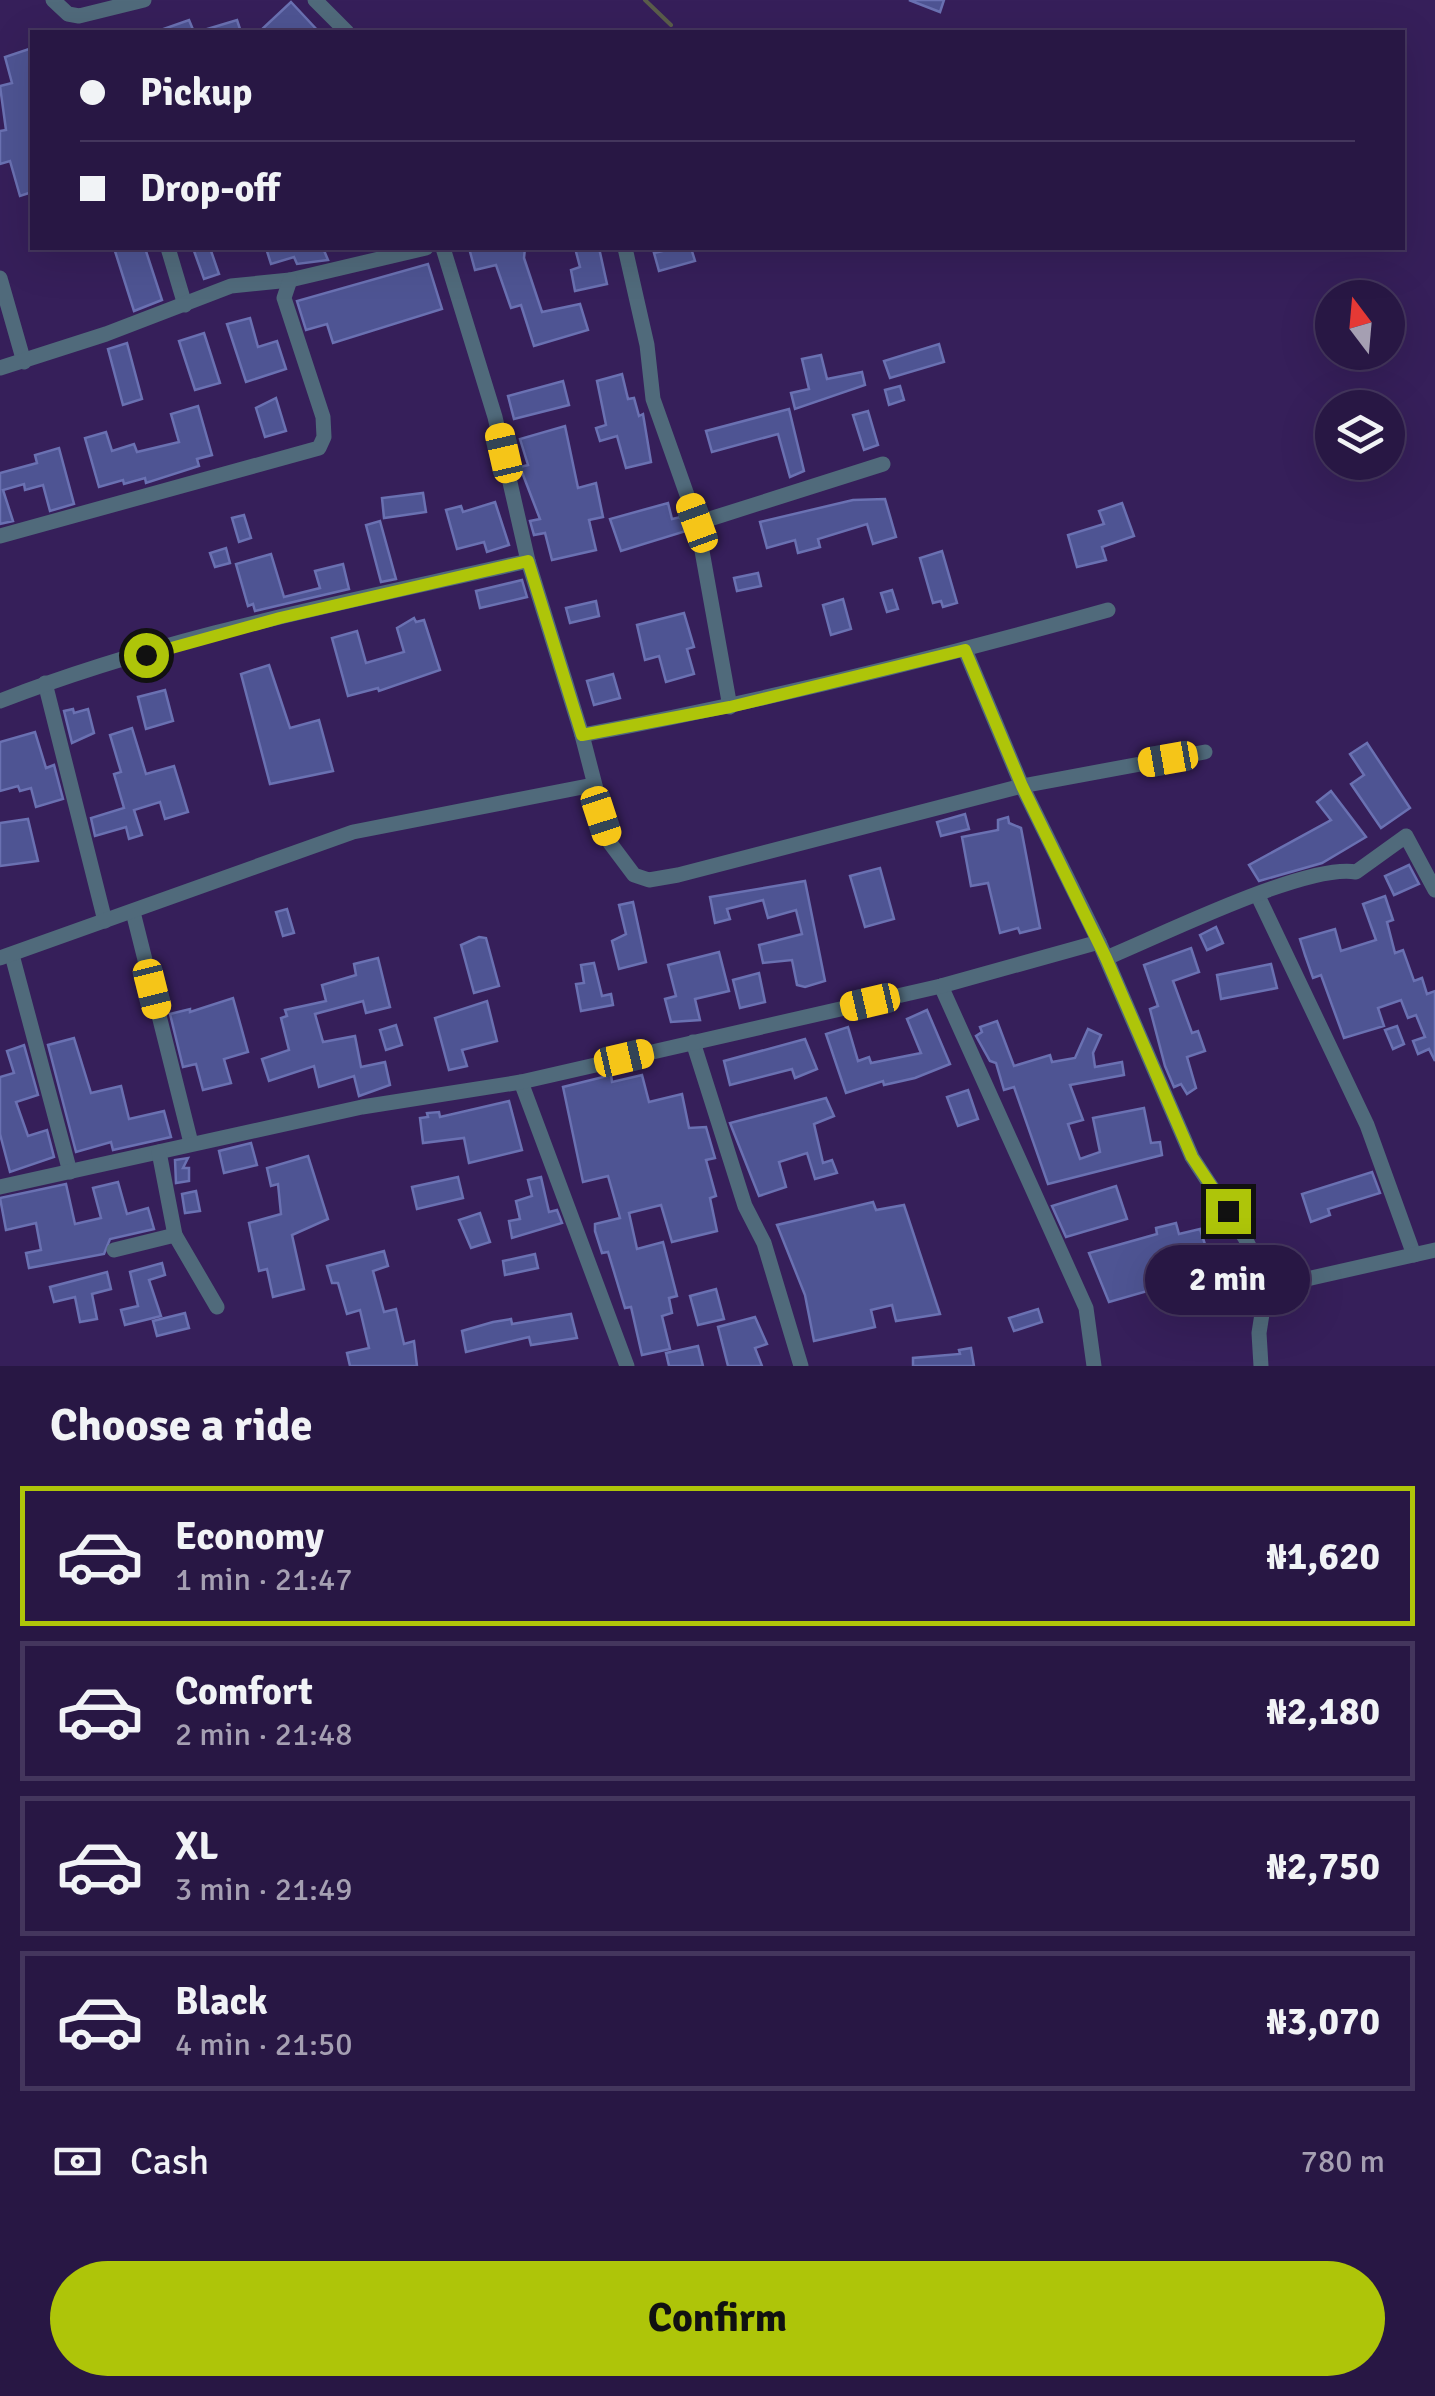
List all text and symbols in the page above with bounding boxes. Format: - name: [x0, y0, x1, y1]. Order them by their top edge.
- text: Pickup: [140, 69, 252, 116]
- text: Drop-off: [140, 165, 280, 212]
- north arrow: [1315, 280, 1405, 370]
- map controls: [1315, 280, 1405, 480]
- button: layers: [1315, 390, 1405, 480]
- car: [483, 420, 525, 486]
- car: [673, 490, 721, 556]
- route start: [124, 633, 169, 678]
- car: [1136, 739, 1200, 779]
- car: [577, 783, 625, 849]
- car: [130, 956, 174, 1022]
- car: [837, 981, 903, 1023]
- car: [591, 1037, 657, 1079]
- route end: [1206, 1189, 1251, 1234]
- callout: 2 min: [1146, 1246, 1310, 1316]
- text: 2 min: [1189, 1260, 1266, 1299]
- text: Choose a ride: [50, 1398, 313, 1453]
- icon: car: [55, 1511, 145, 1601]
- text: Economy: [175, 1513, 324, 1560]
- text: ₦1,620: [1266, 1533, 1380, 1580]
- text: 1 min · 21:47: [175, 1560, 353, 1599]
- icon: car: [55, 1666, 145, 1756]
- text: Comfort: [175, 1668, 313, 1715]
- text: ₦2,180: [1266, 1688, 1380, 1735]
- text: 2 min · 21:48: [175, 1715, 353, 1754]
- icon: car: [55, 1821, 145, 1911]
- text: XL: [175, 1823, 218, 1870]
- text: ₦2,750: [1266, 1843, 1380, 1890]
- text: 3 min · 21:49: [175, 1870, 353, 1909]
- icon: car: [55, 1976, 145, 2066]
- text: Black: [175, 1978, 268, 2025]
- text: ₦3,070: [1266, 1998, 1380, 2045]
- text: 4 min · 21:50: [175, 2025, 353, 2064]
- icon: cash: [50, 2134, 105, 2189]
- text: Cash: [130, 2138, 209, 2185]
- text: 780 m: [1301, 2142, 1385, 2181]
- button: Confirm: [50, 2261, 1385, 2376]

